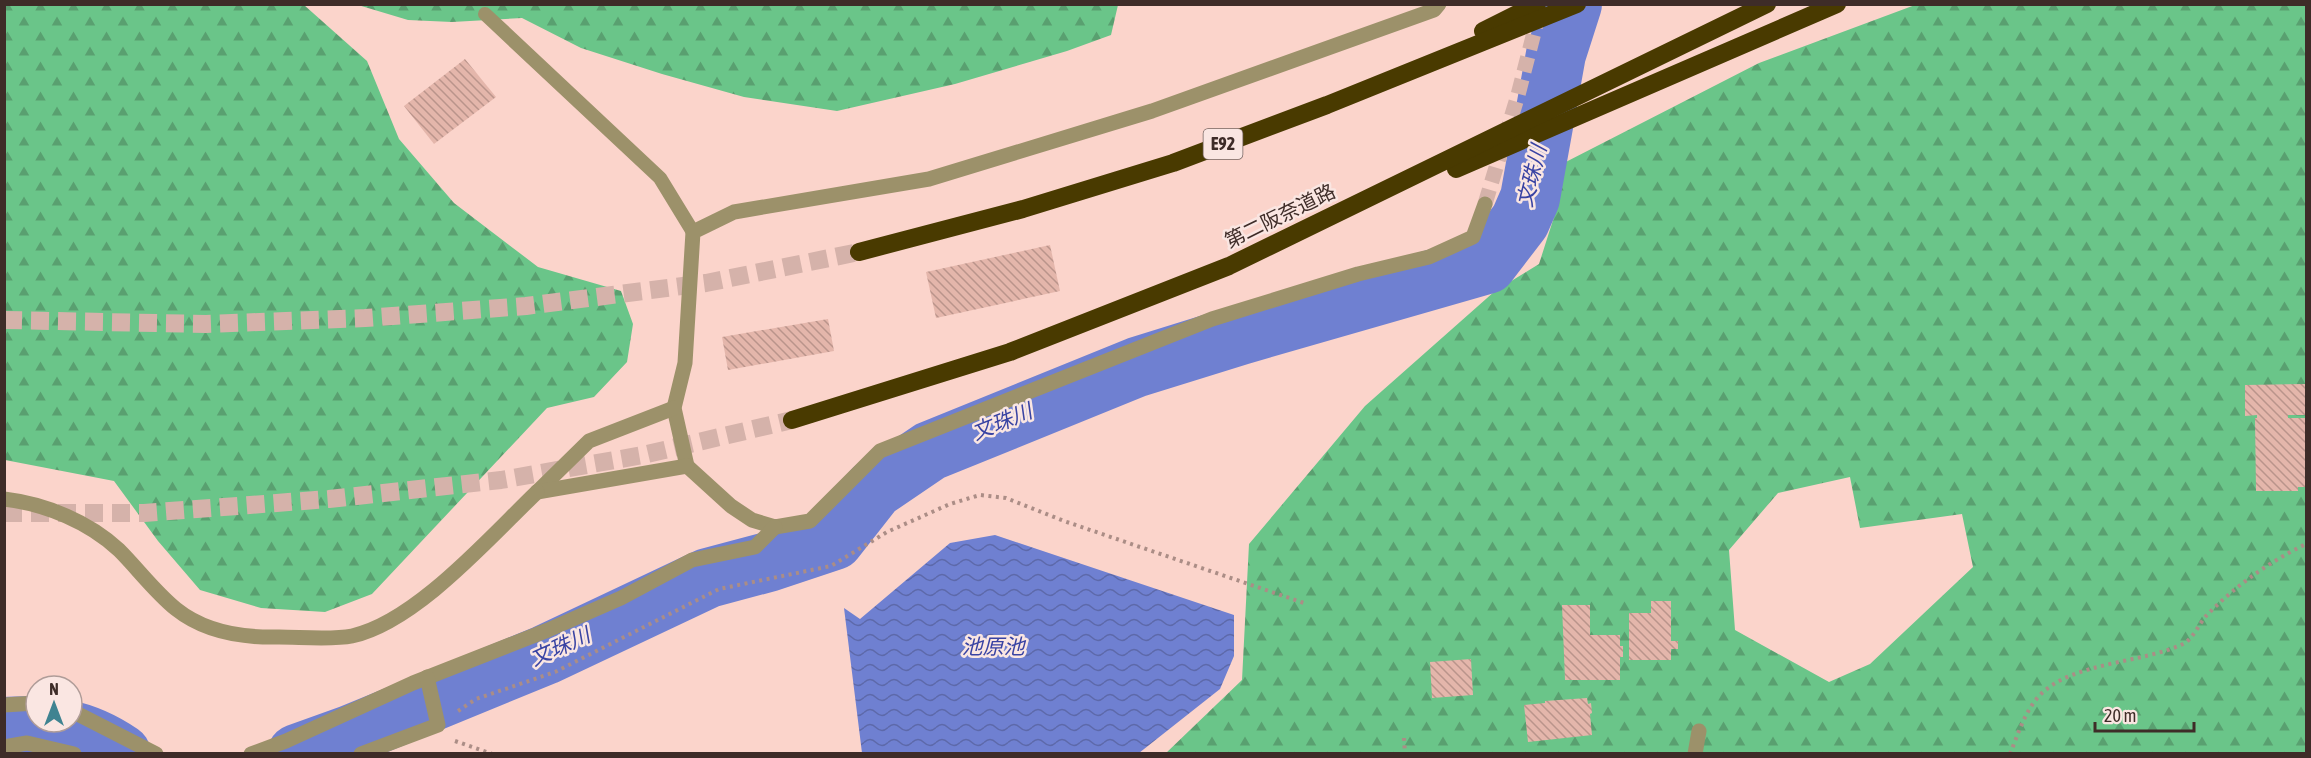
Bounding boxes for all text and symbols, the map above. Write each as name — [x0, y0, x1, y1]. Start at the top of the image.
road number: E92 — [1204, 129, 1242, 159]
water label: 文珠川 — [1512, 140, 1551, 209]
street label: 第二阪奈道路 — [1221, 179, 1339, 252]
water label: 文珠川 — [968, 397, 1037, 444]
water label: 文珠川 — [526, 621, 595, 670]
water label: 池原池 — [962, 634, 1026, 658]
north arrow — [24, 674, 84, 734]
text: N — [49, 680, 59, 698]
scale bar — [2095, 695, 2194, 733]
text: 20 m — [2104, 705, 2136, 726]

